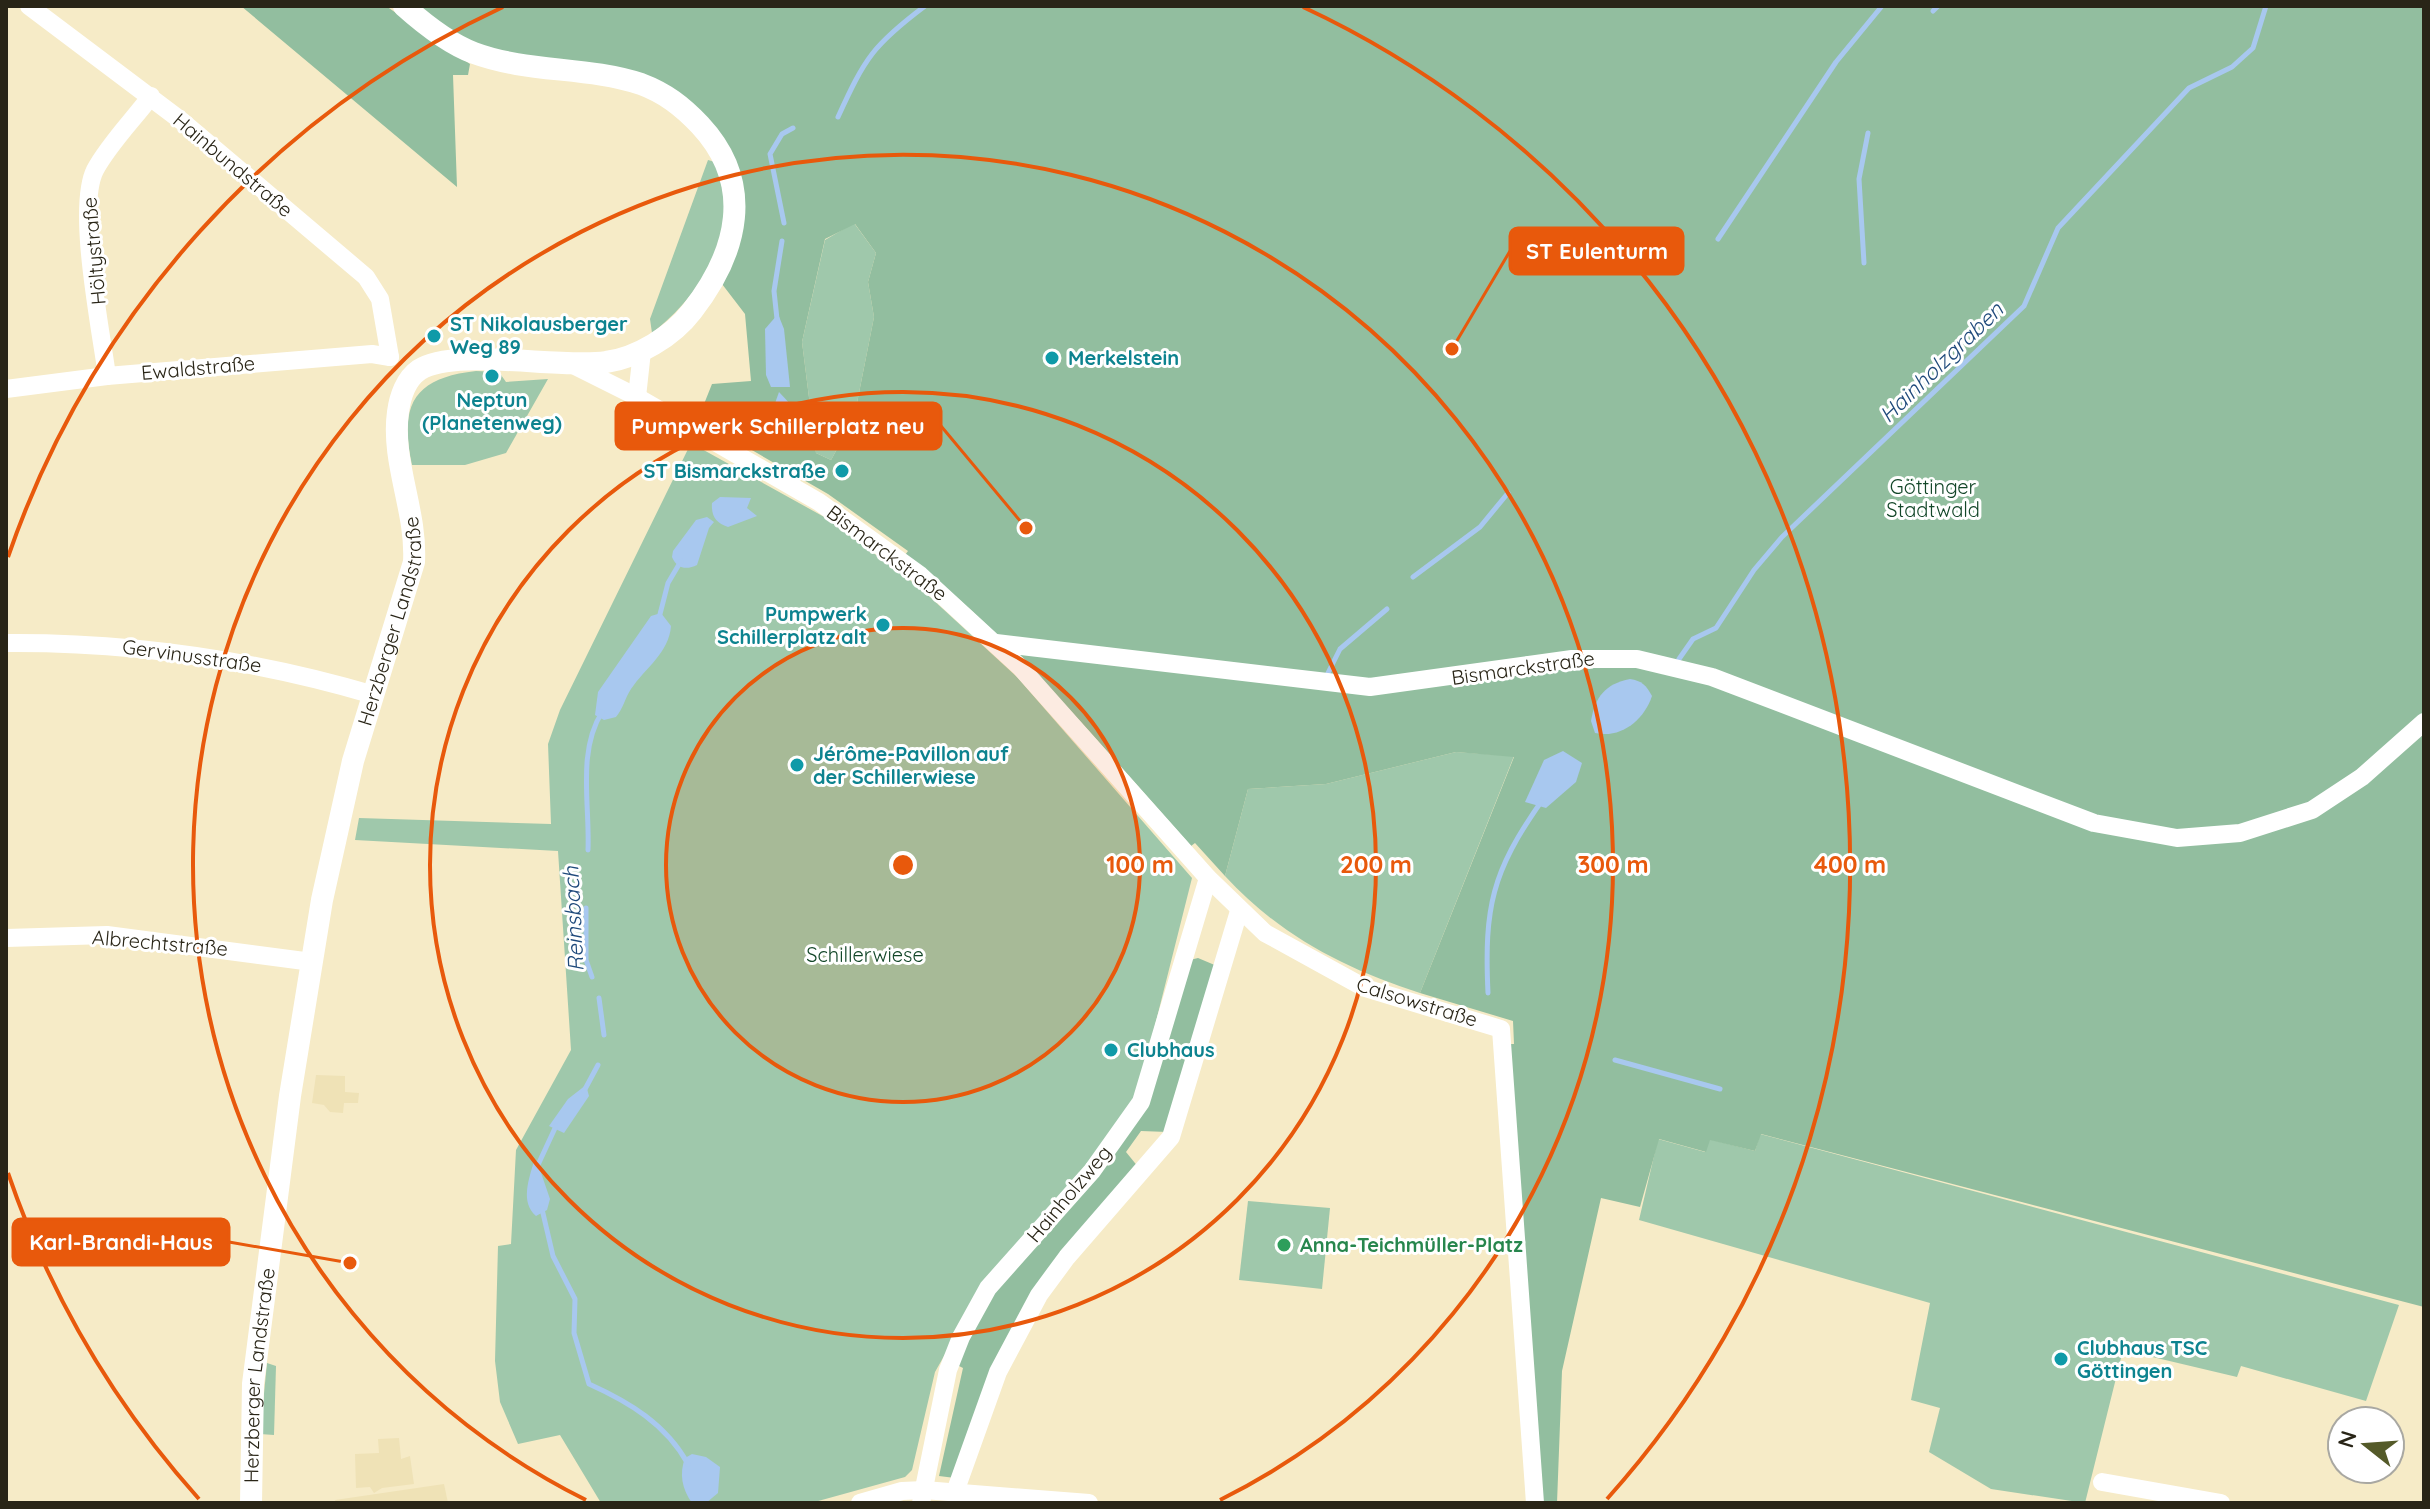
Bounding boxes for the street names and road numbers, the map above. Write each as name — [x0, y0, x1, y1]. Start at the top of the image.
street label: Hainbundstraße — [168, 107, 298, 222]
street label: Höltystraße — [76, 196, 111, 306]
street label: Ewaldstraße — [140, 350, 256, 385]
street label: Bismarckstraße — [822, 499, 952, 606]
street label: Herzberger Landstraße — [352, 515, 426, 729]
street label: Gervinusstraße — [121, 633, 263, 678]
street label: Bismarckstraße — [1450, 645, 1596, 690]
street label: Albrechtstraße — [91, 924, 229, 961]
street label: Calsowstraße — [1354, 971, 1481, 1032]
street label: Hainholzweg — [1021, 1140, 1116, 1247]
street label: Herzberger Landstraße — [238, 1266, 280, 1483]

